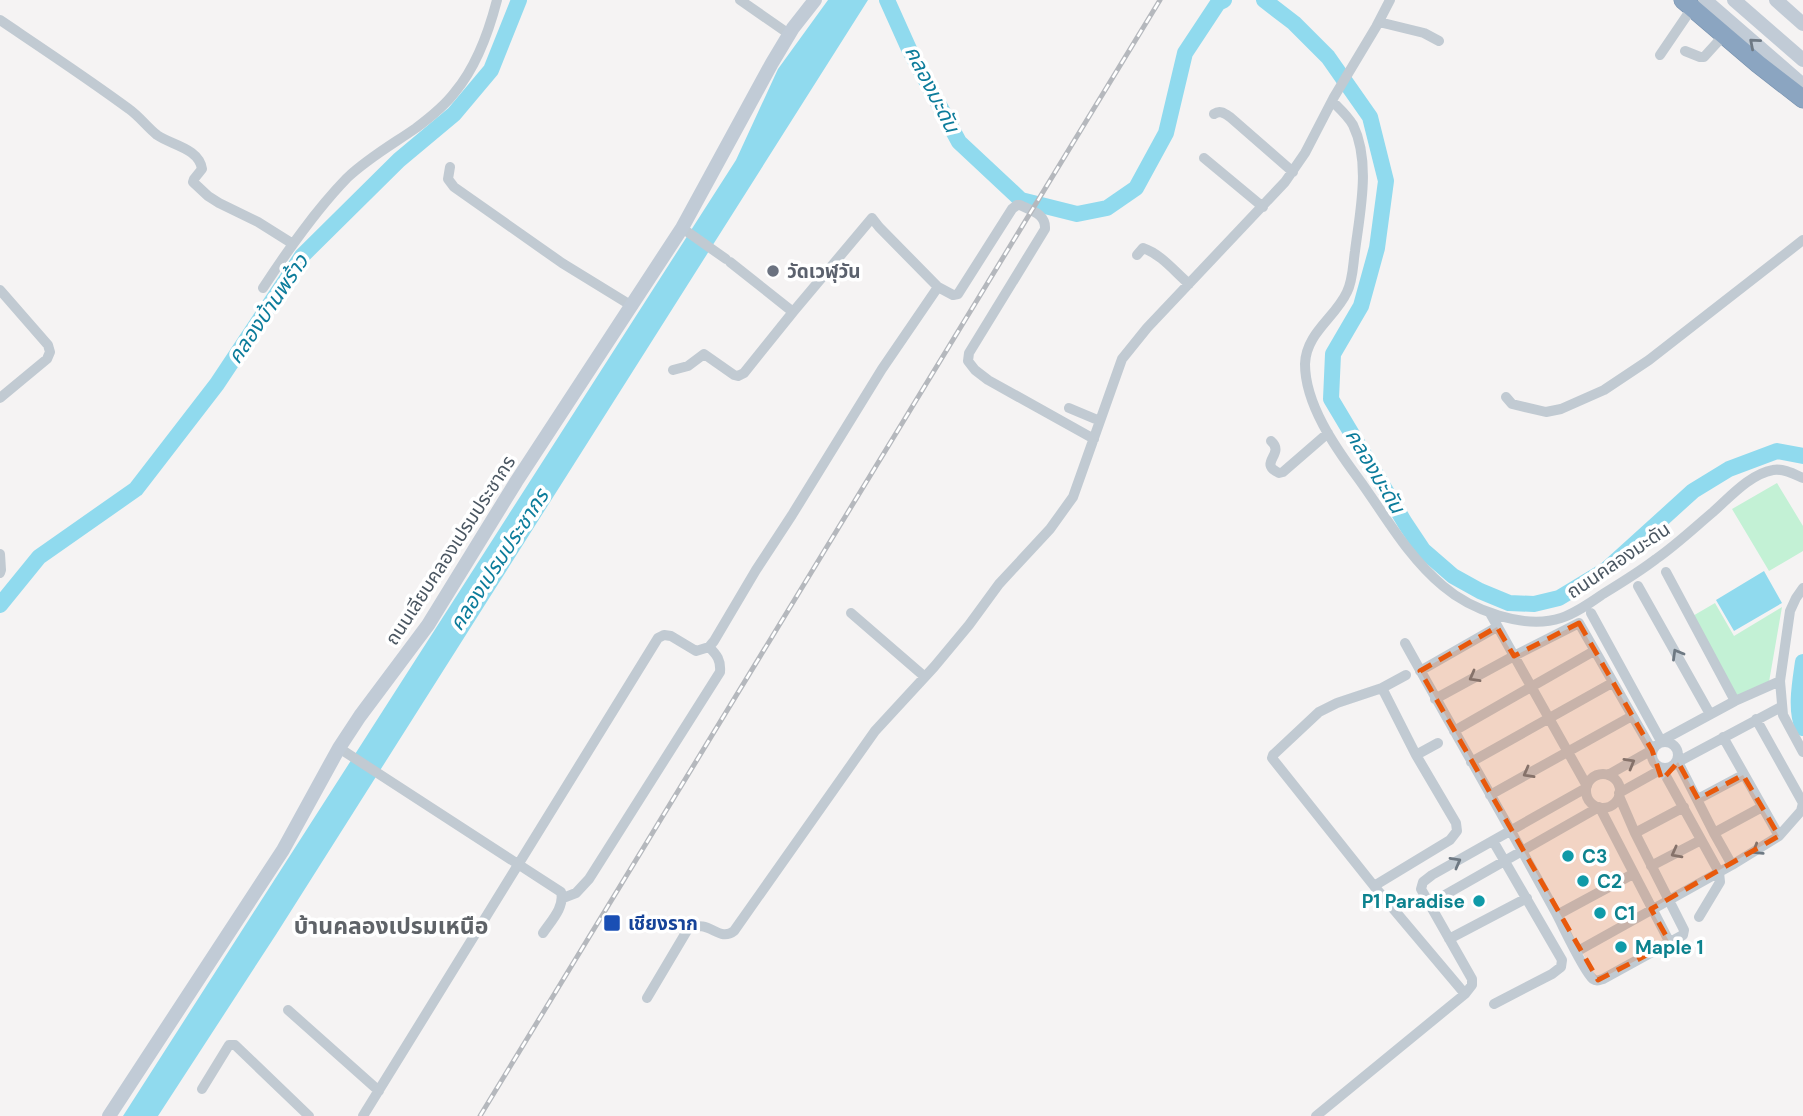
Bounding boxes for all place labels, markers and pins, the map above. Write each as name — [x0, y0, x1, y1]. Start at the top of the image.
place label: วัดเวฬุวัน — [787, 259, 861, 284]
marker: วัดเวฬุวัน — [765, 263, 781, 279]
place label: C3 — [1582, 844, 1607, 869]
marker: C3 — [1560, 848, 1576, 864]
place label: C2 — [1597, 869, 1622, 894]
marker: C2 — [1575, 873, 1591, 889]
place label: P1 Paradise — [1362, 889, 1465, 914]
marker: P1 Paradise — [1471, 893, 1487, 909]
place label: C1 — [1614, 901, 1635, 926]
marker: C1 — [1592, 905, 1608, 921]
place label: เชียงราก — [628, 911, 698, 936]
marker: เชียงราก — [602, 913, 622, 933]
place label: Maple 1 — [1635, 935, 1703, 960]
marker: Maple 1 — [1613, 939, 1629, 955]

